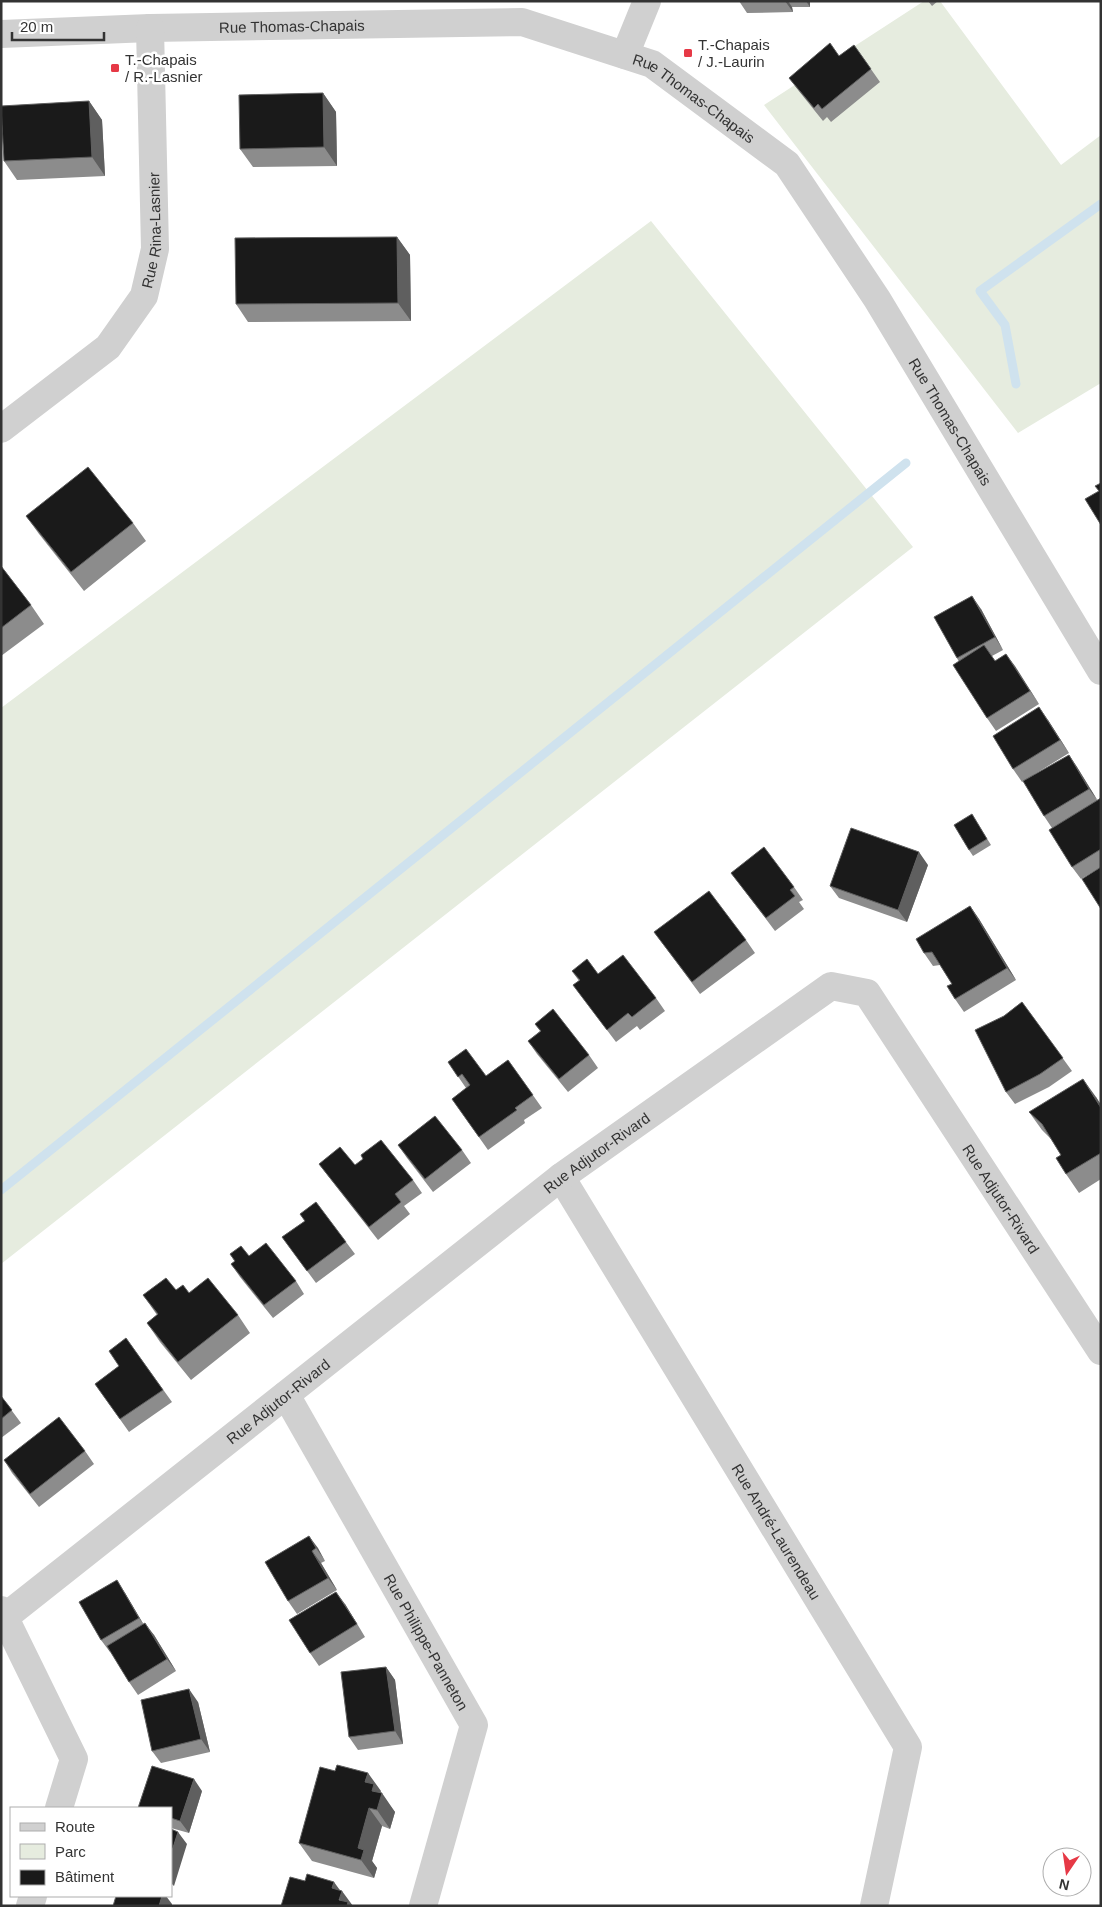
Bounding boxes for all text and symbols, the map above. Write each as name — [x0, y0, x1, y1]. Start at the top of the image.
scale bar — [12, 10, 105, 42]
street label: Rue Thomas-Chapais — [219, 16, 365, 35]
text: 20 m — [20, 18, 53, 35]
place label: T.-Chapais / J.-Laurin — [698, 36, 770, 70]
marker: T.-Chapais / J.-Laurin — [682, 47, 694, 59]
street label: Rue Thomas-Chapais — [631, 50, 758, 146]
place label: T.-Chapais / R.-Lasnier — [125, 51, 203, 85]
marker: T.-Chapais / R.-Lasnier — [109, 62, 121, 74]
street label: Rue Rina-Lasnier — [138, 172, 164, 290]
street label: Rue Thomas-Chapais — [906, 355, 996, 488]
street label: Rue Adjutor-Rivard — [540, 1109, 653, 1196]
street label: Rue Adjutor-Rivard — [960, 1141, 1043, 1256]
street label: Rue Adjutor-Rivard — [223, 1355, 333, 1447]
street label: Rue André-Laurendeau — [729, 1460, 825, 1603]
street label: Rue Philippe-Panneton — [381, 1570, 472, 1713]
legend — [10, 1807, 172, 1897]
text: Route — [55, 1818, 95, 1835]
text: Parc — [55, 1843, 86, 1860]
north arrow — [1042, 1847, 1092, 1897]
text: Bâtiment — [55, 1868, 115, 1885]
text: N — [1057, 1876, 1071, 1894]

